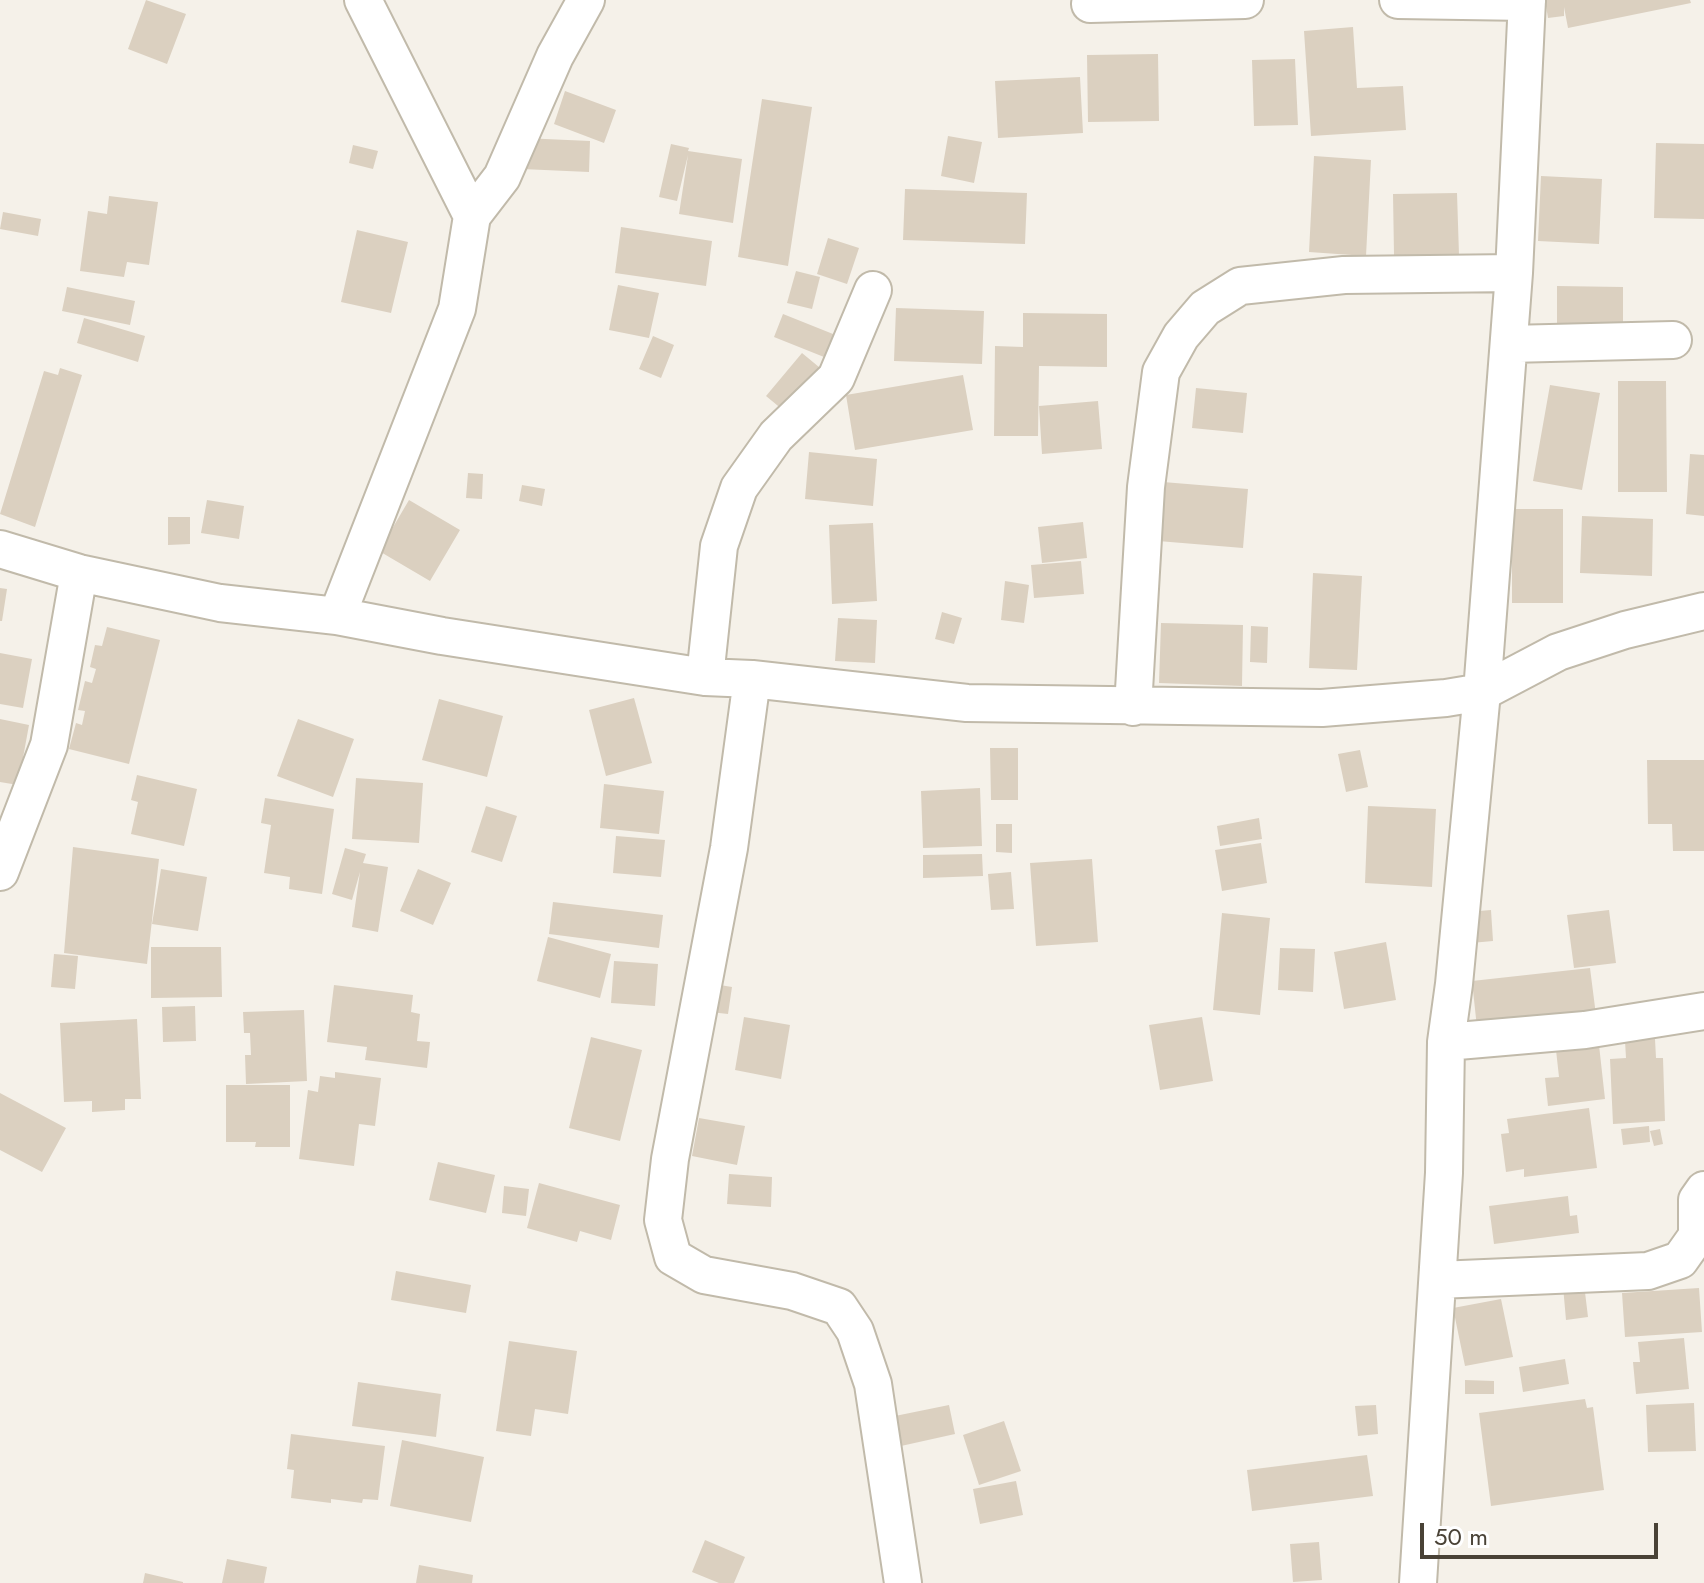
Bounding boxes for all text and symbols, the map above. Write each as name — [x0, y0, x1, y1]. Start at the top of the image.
scale bar — [1424, 1507, 1662, 1557]
text: 50 m — [1434, 1519, 1488, 1554]

